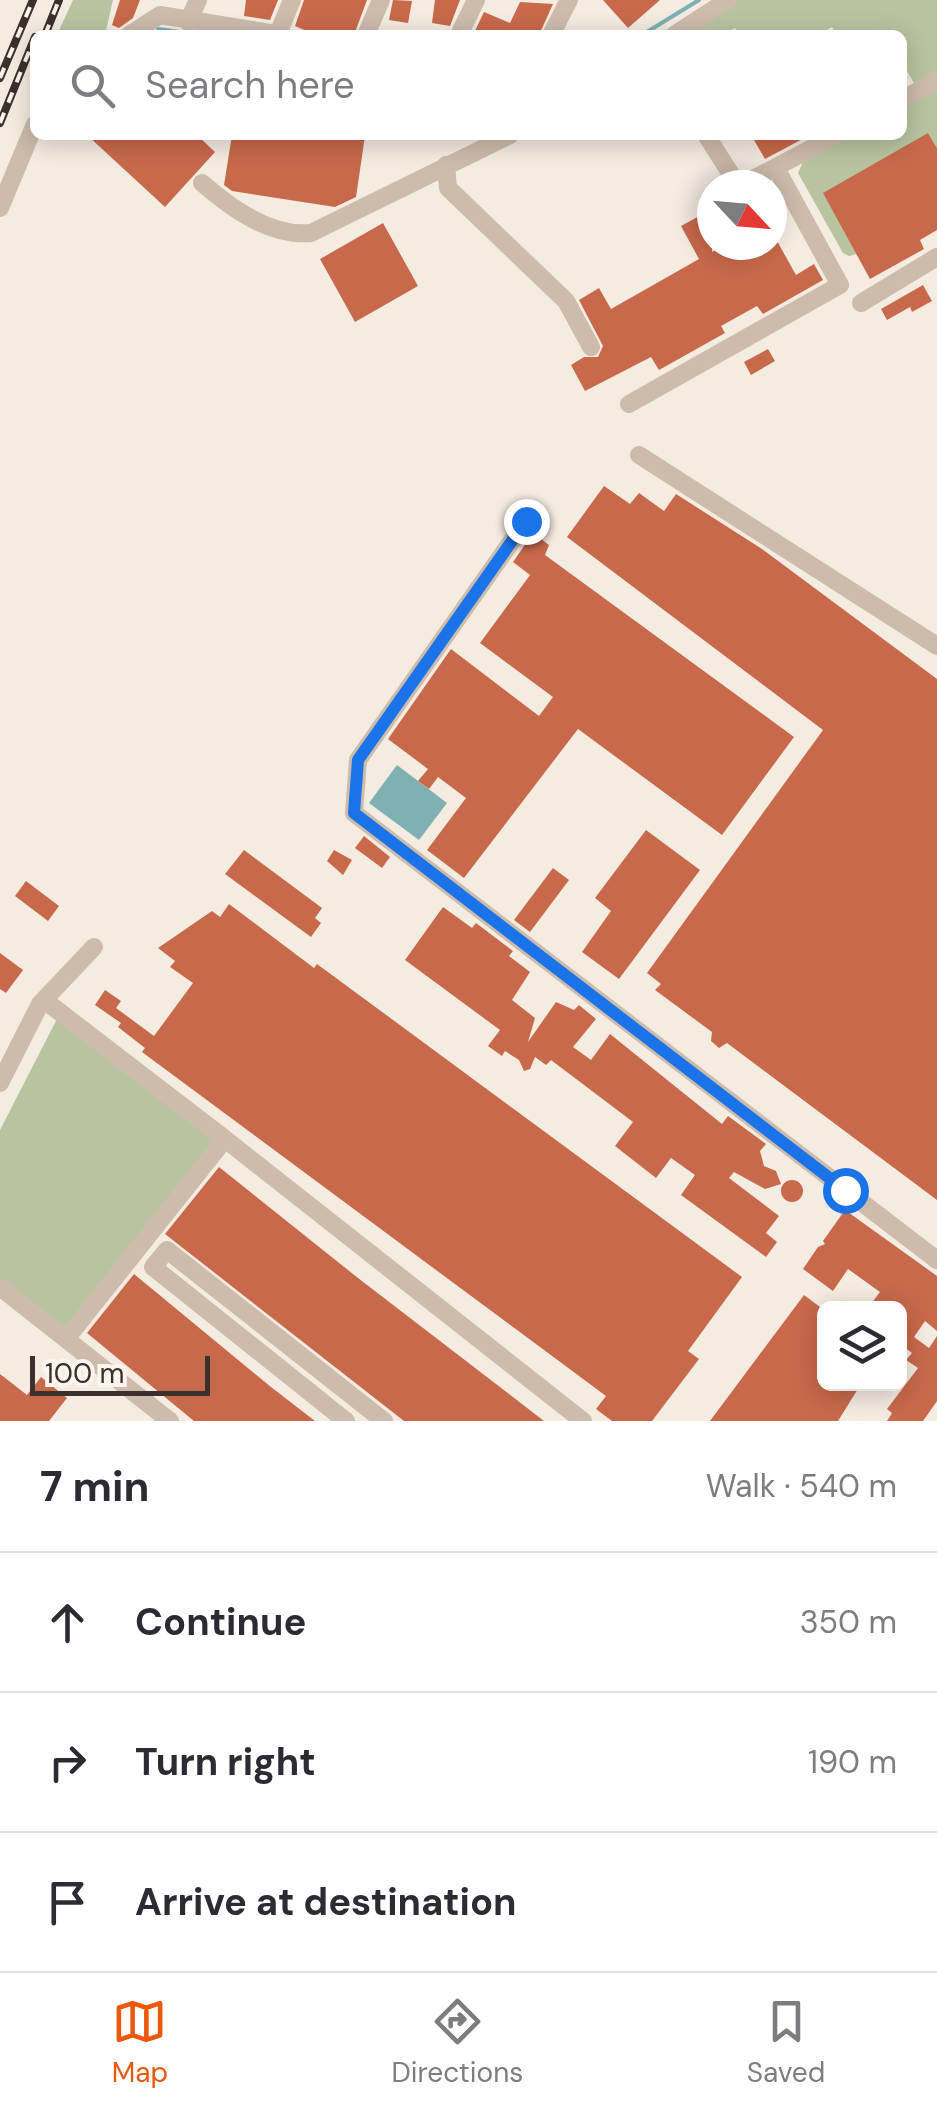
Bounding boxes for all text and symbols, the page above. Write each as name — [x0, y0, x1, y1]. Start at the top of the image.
search box — [30, 30, 907, 140]
icon: search — [65, 58, 120, 113]
text: Search here — [145, 60, 355, 110]
north arrow — [697, 170, 787, 260]
route end — [504, 499, 550, 545]
route start — [823, 1168, 869, 1214]
map controls — [817, 1301, 907, 1391]
button: layers — [817, 1301, 907, 1391]
scale bar — [30, 1351, 210, 1396]
text: 100 m — [45, 1355, 124, 1392]
text: 7 min — [40, 1459, 149, 1514]
text: Walk · 540 m — [706, 1465, 897, 1507]
icon: ahead — [40, 1595, 95, 1650]
text: Continue — [135, 1597, 306, 1647]
text: 350 m — [800, 1601, 897, 1643]
icon: right — [40, 1735, 95, 1790]
text: Turn right — [135, 1737, 316, 1787]
text: 190 m — [808, 1741, 897, 1783]
icon: arrive — [40, 1875, 95, 1930]
text: Arrive at destination — [135, 1877, 517, 1927]
tab: Map — [112, 1994, 168, 2091]
tab: Directions — [392, 1994, 523, 2091]
tab: Saved — [747, 1994, 825, 2091]

